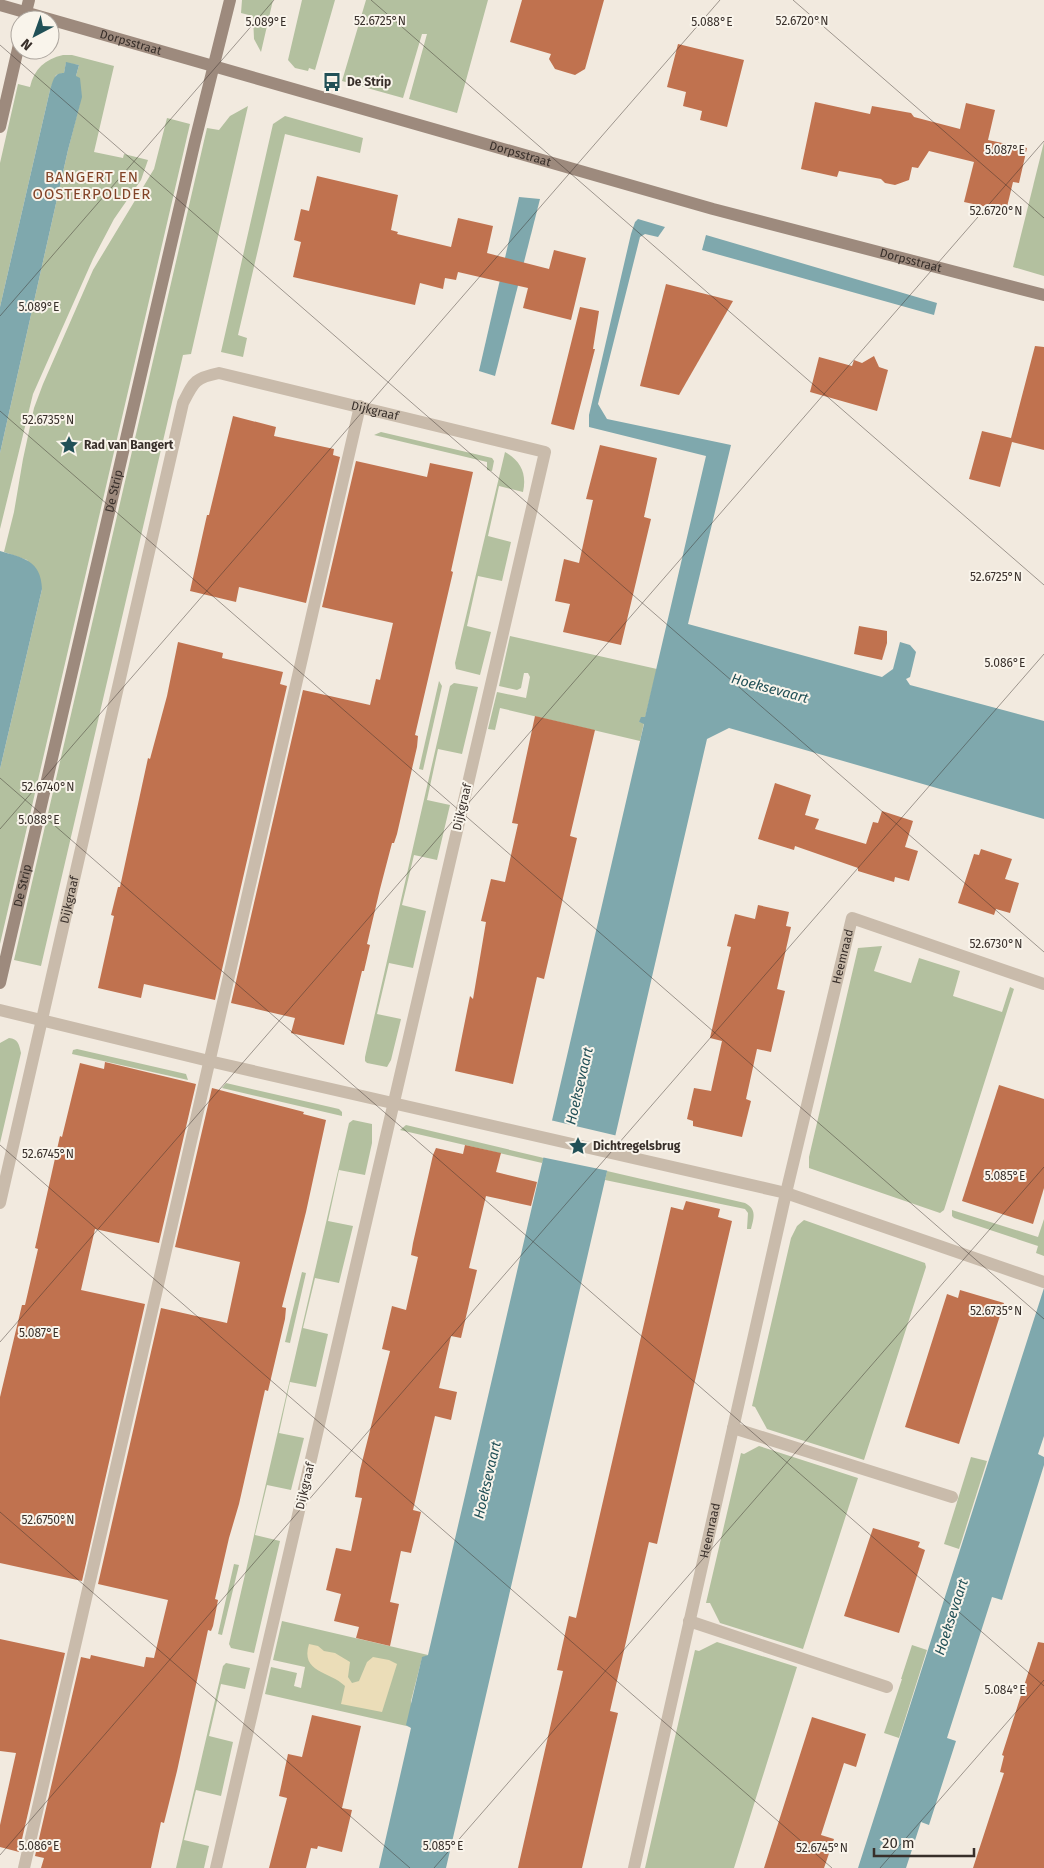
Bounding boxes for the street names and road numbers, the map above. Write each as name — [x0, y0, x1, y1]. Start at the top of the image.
street label: Dorpsstraat — [98, 27, 164, 58]
street label: Dorpsstraat — [488, 138, 553, 169]
street label: Dorpsstraat — [878, 246, 944, 275]
street label: Dijkgraaf — [350, 398, 401, 423]
street label: De Strip — [102, 468, 126, 514]
street label: Dijkgraaf — [450, 781, 474, 832]
street label: De Strip — [11, 863, 34, 908]
street label: Dijkgraaf — [57, 874, 82, 925]
street label: Heemraad — [829, 928, 856, 985]
street label: Dijkgraaf — [293, 1460, 317, 1511]
street label: Heemraad — [697, 1502, 723, 1559]

